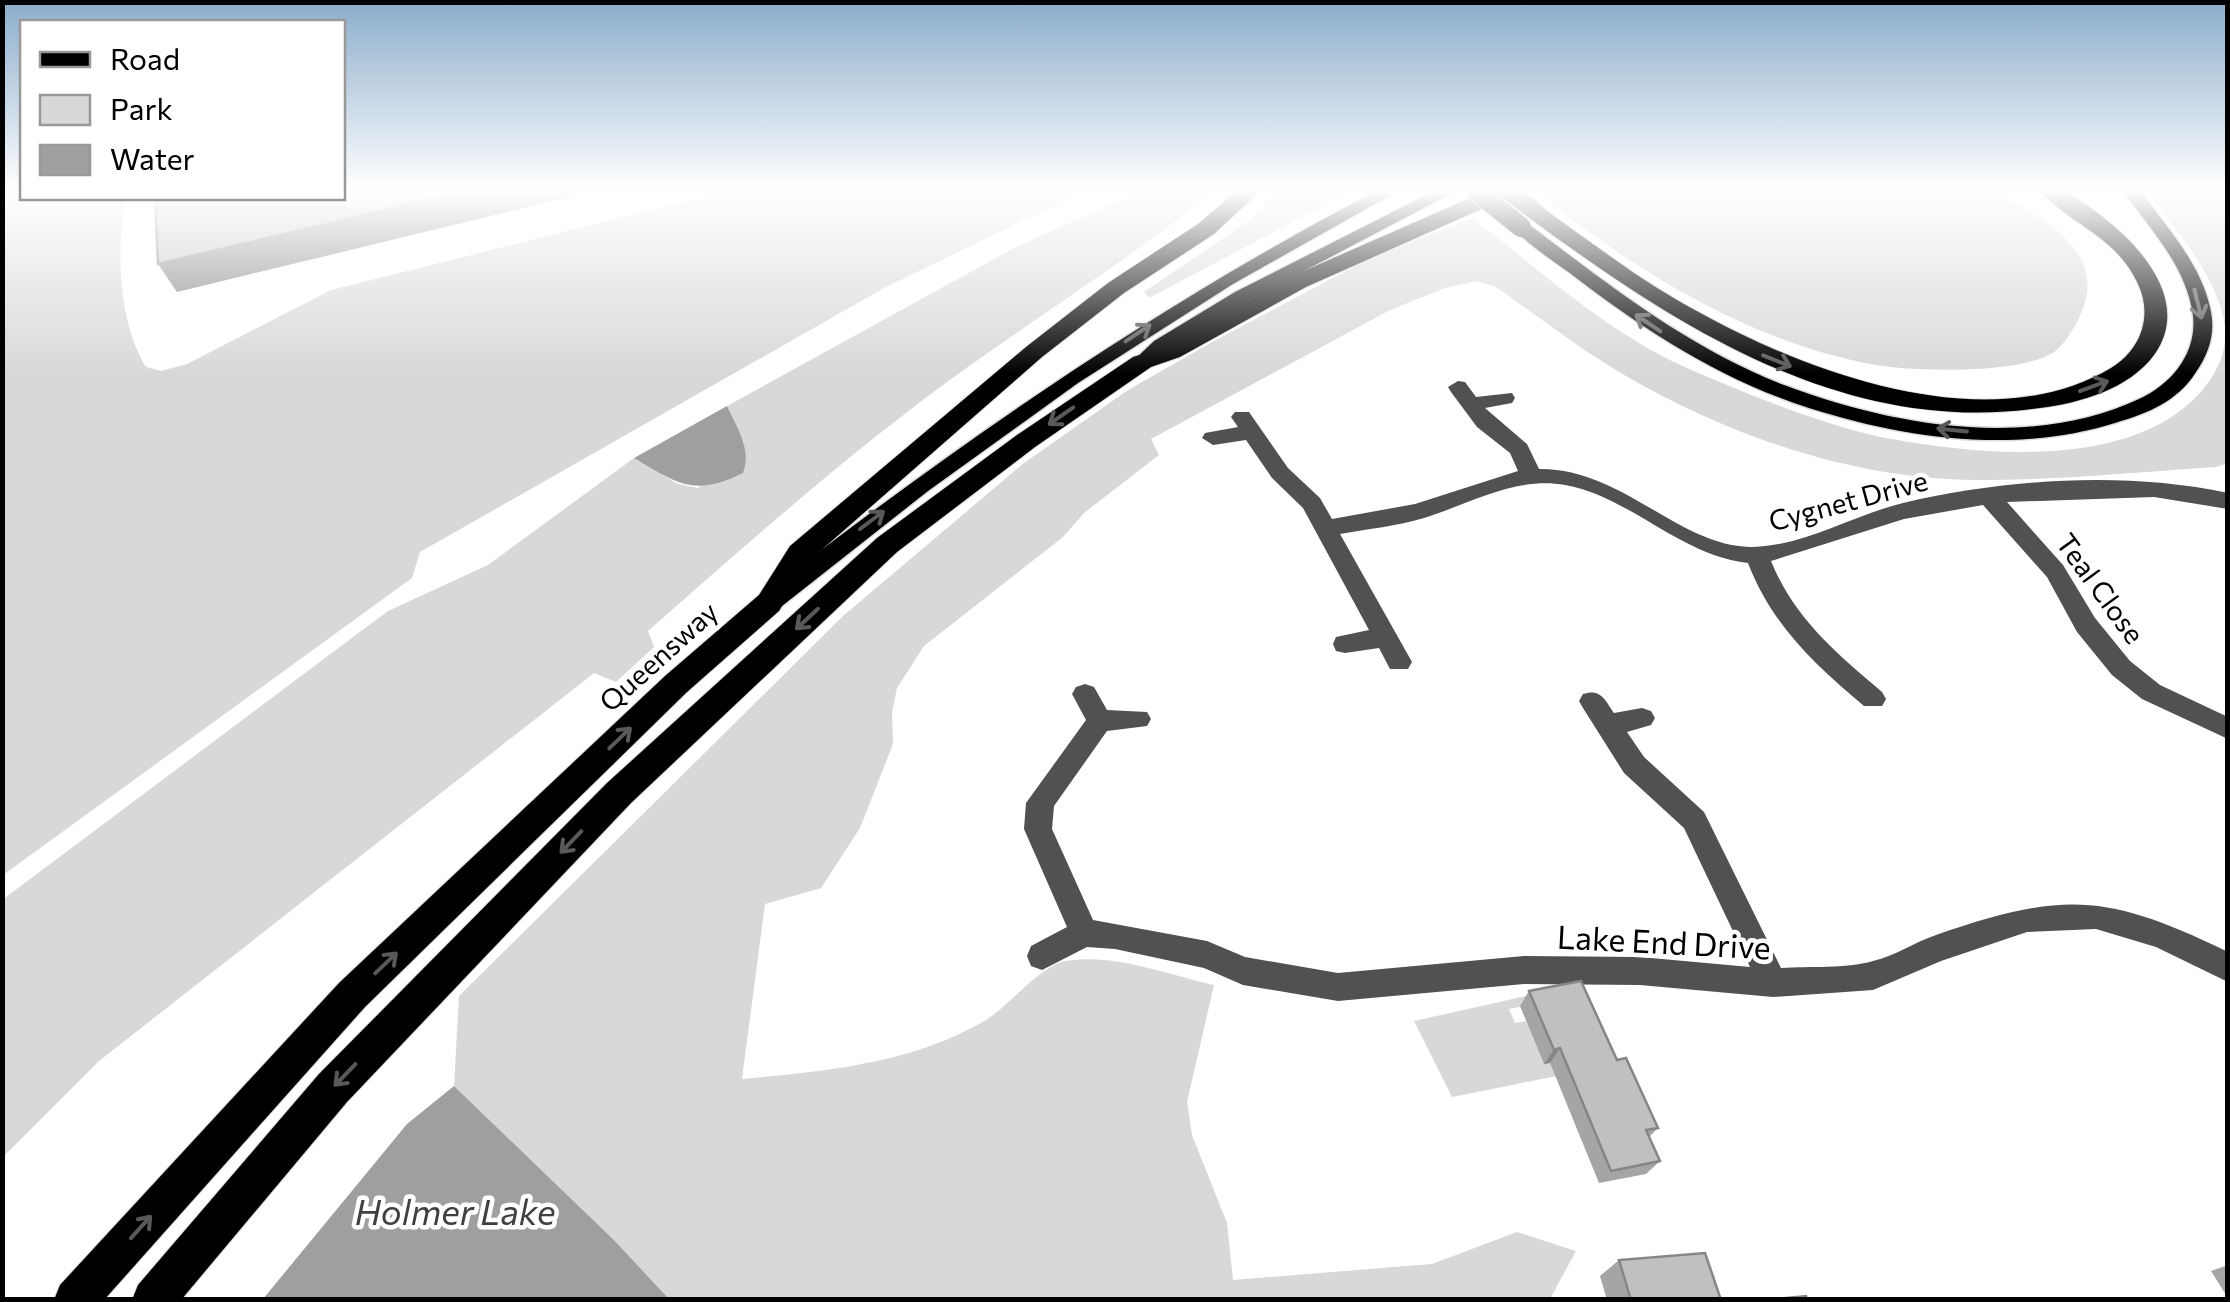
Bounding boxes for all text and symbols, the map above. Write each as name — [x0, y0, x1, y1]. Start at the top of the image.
legend — [20, 20, 345, 200]
text: Road — [110, 39, 180, 76]
text: Park — [110, 89, 173, 126]
text: Water — [110, 139, 195, 176]
one-way arrow — [2190, 287, 2208, 319]
one-way arrow — [1635, 312, 1663, 333]
one-way arrow — [1123, 322, 1151, 343]
one-way arrow — [1762, 354, 1792, 372]
one-way arrow — [2078, 375, 2109, 393]
one-way arrow — [1048, 405, 1075, 426]
one-way arrow — [1936, 420, 1968, 439]
street label: Cygnet Drive — [1765, 462, 1931, 538]
one-way arrow — [858, 510, 885, 531]
street label: Teal Close — [2050, 526, 2152, 650]
street label: Queensway — [592, 594, 724, 718]
one-way arrow — [795, 607, 820, 630]
one-way arrow — [607, 727, 632, 750]
one-way arrow — [559, 829, 583, 853]
street label: Lake End Drive — [1556, 915, 1772, 967]
one-way arrow — [373, 951, 397, 975]
one-way arrow — [333, 1063, 357, 1087]
water label: Holmer Lake — [355, 1189, 555, 1232]
one-way arrow — [129, 1215, 152, 1240]

